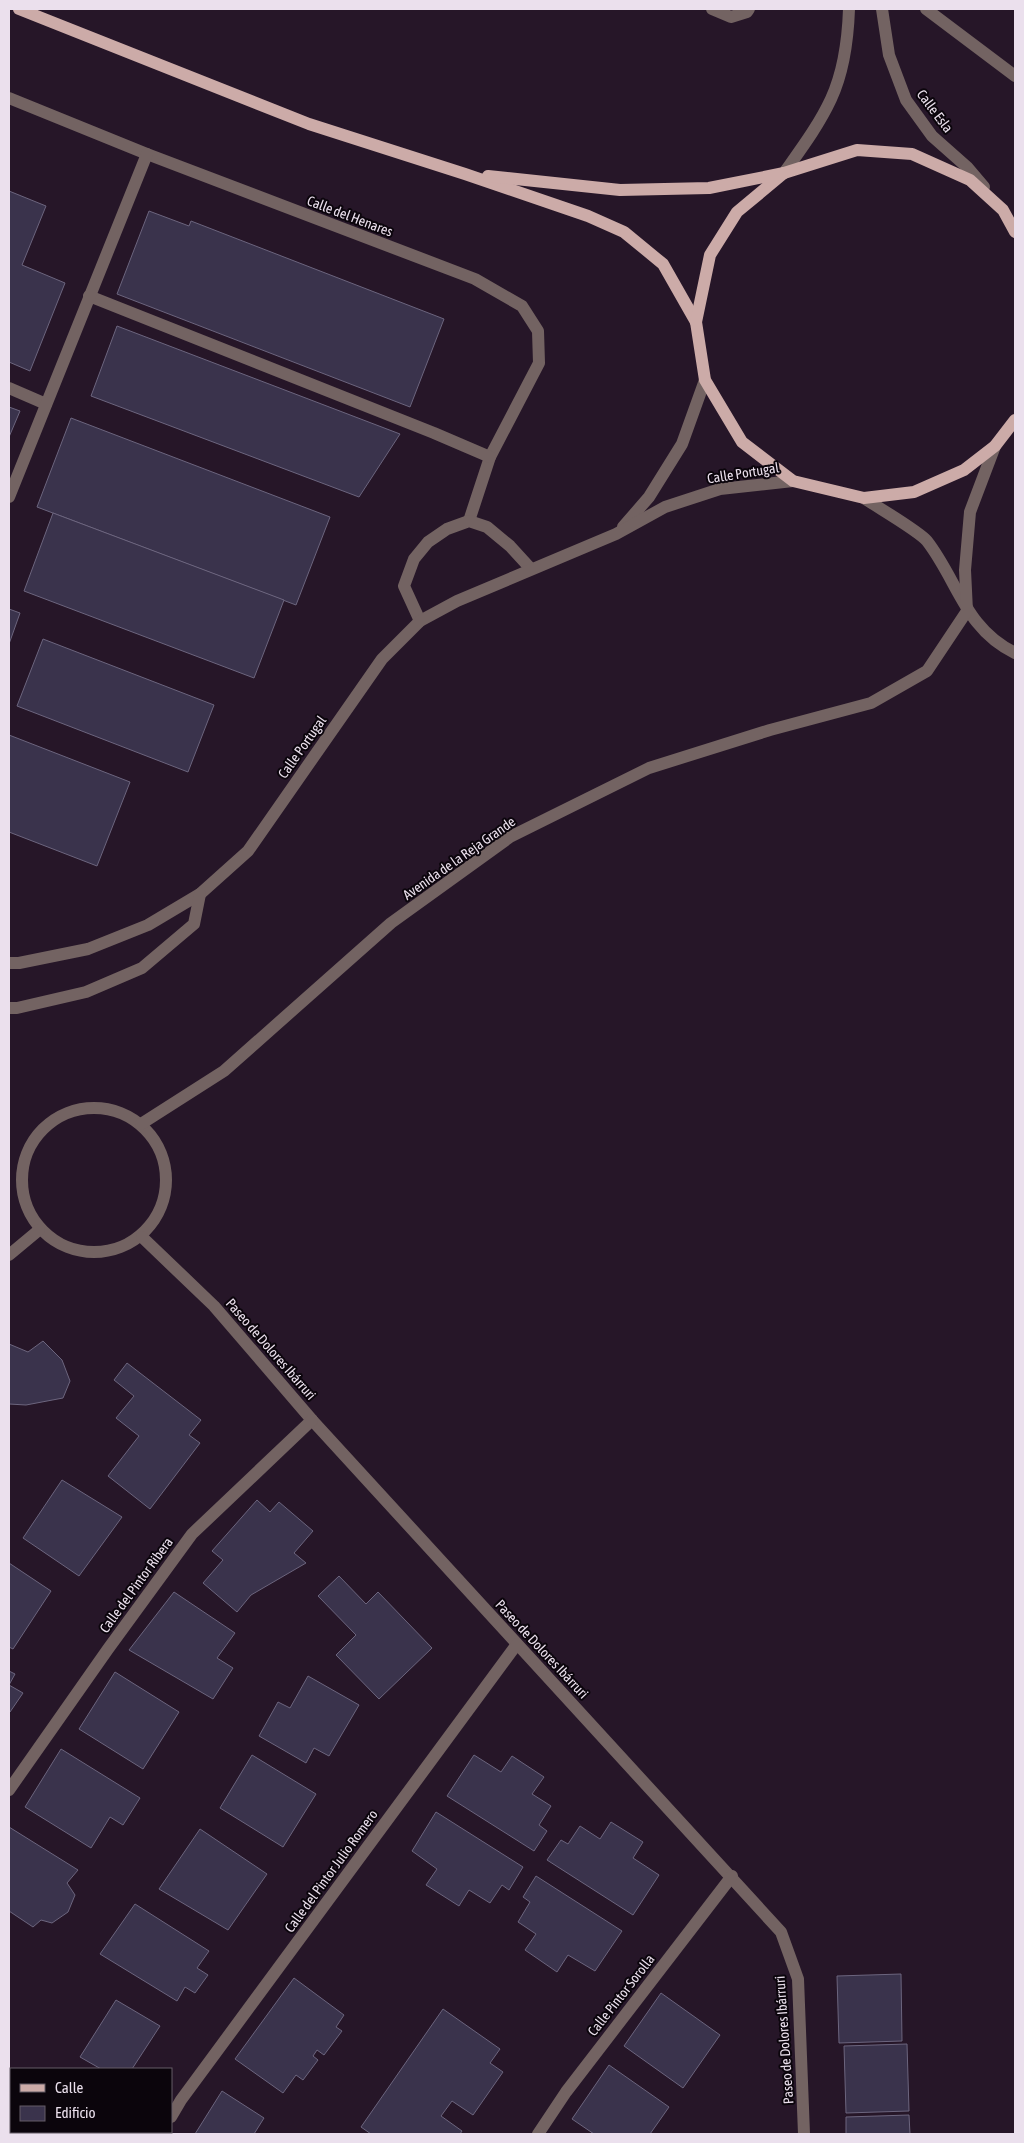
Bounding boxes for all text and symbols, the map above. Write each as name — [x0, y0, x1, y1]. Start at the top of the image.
street label: Calle Esla — [914, 86, 956, 136]
street label: Calle del Henares — [305, 192, 395, 240]
street label: Calle Portugal — [706, 459, 780, 487]
street label: Calle Portugal — [275, 713, 329, 781]
street label: Avenida de la Reja Grande — [400, 813, 518, 903]
street label: Paseo de Dolores Ibárruri — [223, 1295, 319, 1403]
street label: Calle del Pintor Ribera — [96, 1534, 176, 1636]
street label: Paseo de Dolores Ibárruri — [492, 1596, 592, 1702]
street label: Calle del Pintor Julio Romero — [281, 1807, 381, 1935]
street label: Calle Pintor Sorolla — [584, 1951, 658, 2039]
street label: Paseo de Dolores Ibárruri — [772, 1975, 796, 2105]
legend — [10, 2068, 172, 2133]
text: Calle — [55, 2079, 84, 2096]
text: Edificio — [55, 2104, 96, 2121]

